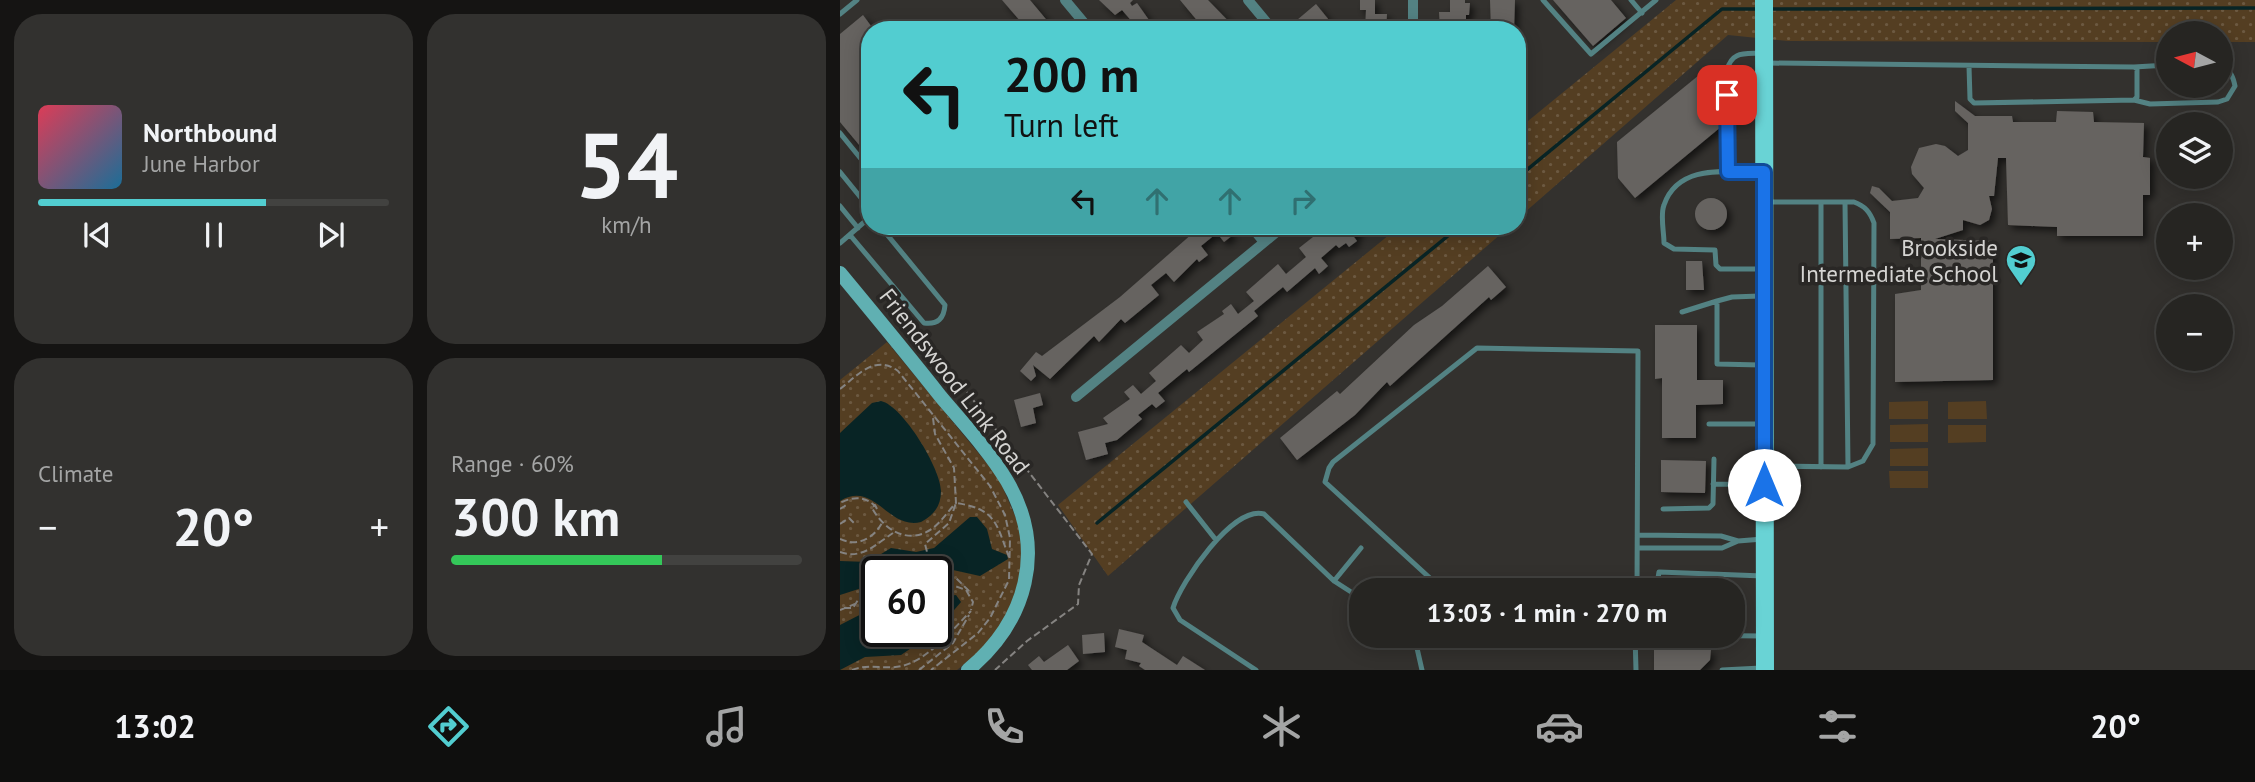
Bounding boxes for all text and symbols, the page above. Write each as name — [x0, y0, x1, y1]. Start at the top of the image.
north arrow — [2156, 21, 2233, 98]
map controls — [2156, 21, 2233, 371]
text: 200 m — [1004, 42, 1139, 106]
icon: left — [889, 49, 980, 140]
pin — [1697, 65, 1757, 125]
icon: arrive — [1708, 76, 1746, 114]
text: Turn left — [1004, 104, 1119, 146]
text: 54 — [575, 105, 678, 223]
button: layers — [2156, 112, 2233, 189]
text: Northbound — [143, 116, 277, 149]
text: June Harbor — [143, 149, 260, 178]
icon: left — [1065, 182, 1103, 220]
icon: ahead — [1138, 182, 1176, 220]
icon: ahead — [1211, 182, 1249, 220]
icon: right — [1284, 182, 1322, 220]
button: + — [2156, 203, 2233, 280]
text: km/h — [601, 210, 652, 239]
icon: previous — [78, 216, 116, 254]
icon: pause — [195, 216, 233, 254]
icon: next — [312, 216, 350, 254]
place label: Brookside Intermediate School — [1799, 233, 1998, 288]
school or university icon: Brookside Intermediate School — [2004, 243, 2038, 287]
street label: Friendswood Link Road — [873, 282, 1037, 480]
button: − — [2156, 294, 2233, 371]
position arrow — [1727, 448, 1801, 522]
text: Range · 60% — [451, 449, 574, 478]
text: Climate — [38, 459, 113, 488]
text: 300 km — [451, 483, 620, 550]
text: 20° — [173, 493, 254, 560]
text: − — [38, 502, 57, 551]
text: + — [370, 502, 389, 551]
speed limit sign: 60 — [861, 556, 952, 647]
text: 13:03 · 1 min · 270 m — [1427, 596, 1667, 629]
icon: directions — [424, 702, 473, 751]
icon: music — [702, 702, 751, 751]
icon: phone — [980, 702, 1029, 751]
icon: climate — [1257, 702, 1306, 751]
icon: car — [1535, 702, 1584, 751]
icon: filters — [1813, 702, 1862, 751]
text: 13:02 — [114, 705, 196, 747]
text: 20° — [2090, 705, 2141, 747]

